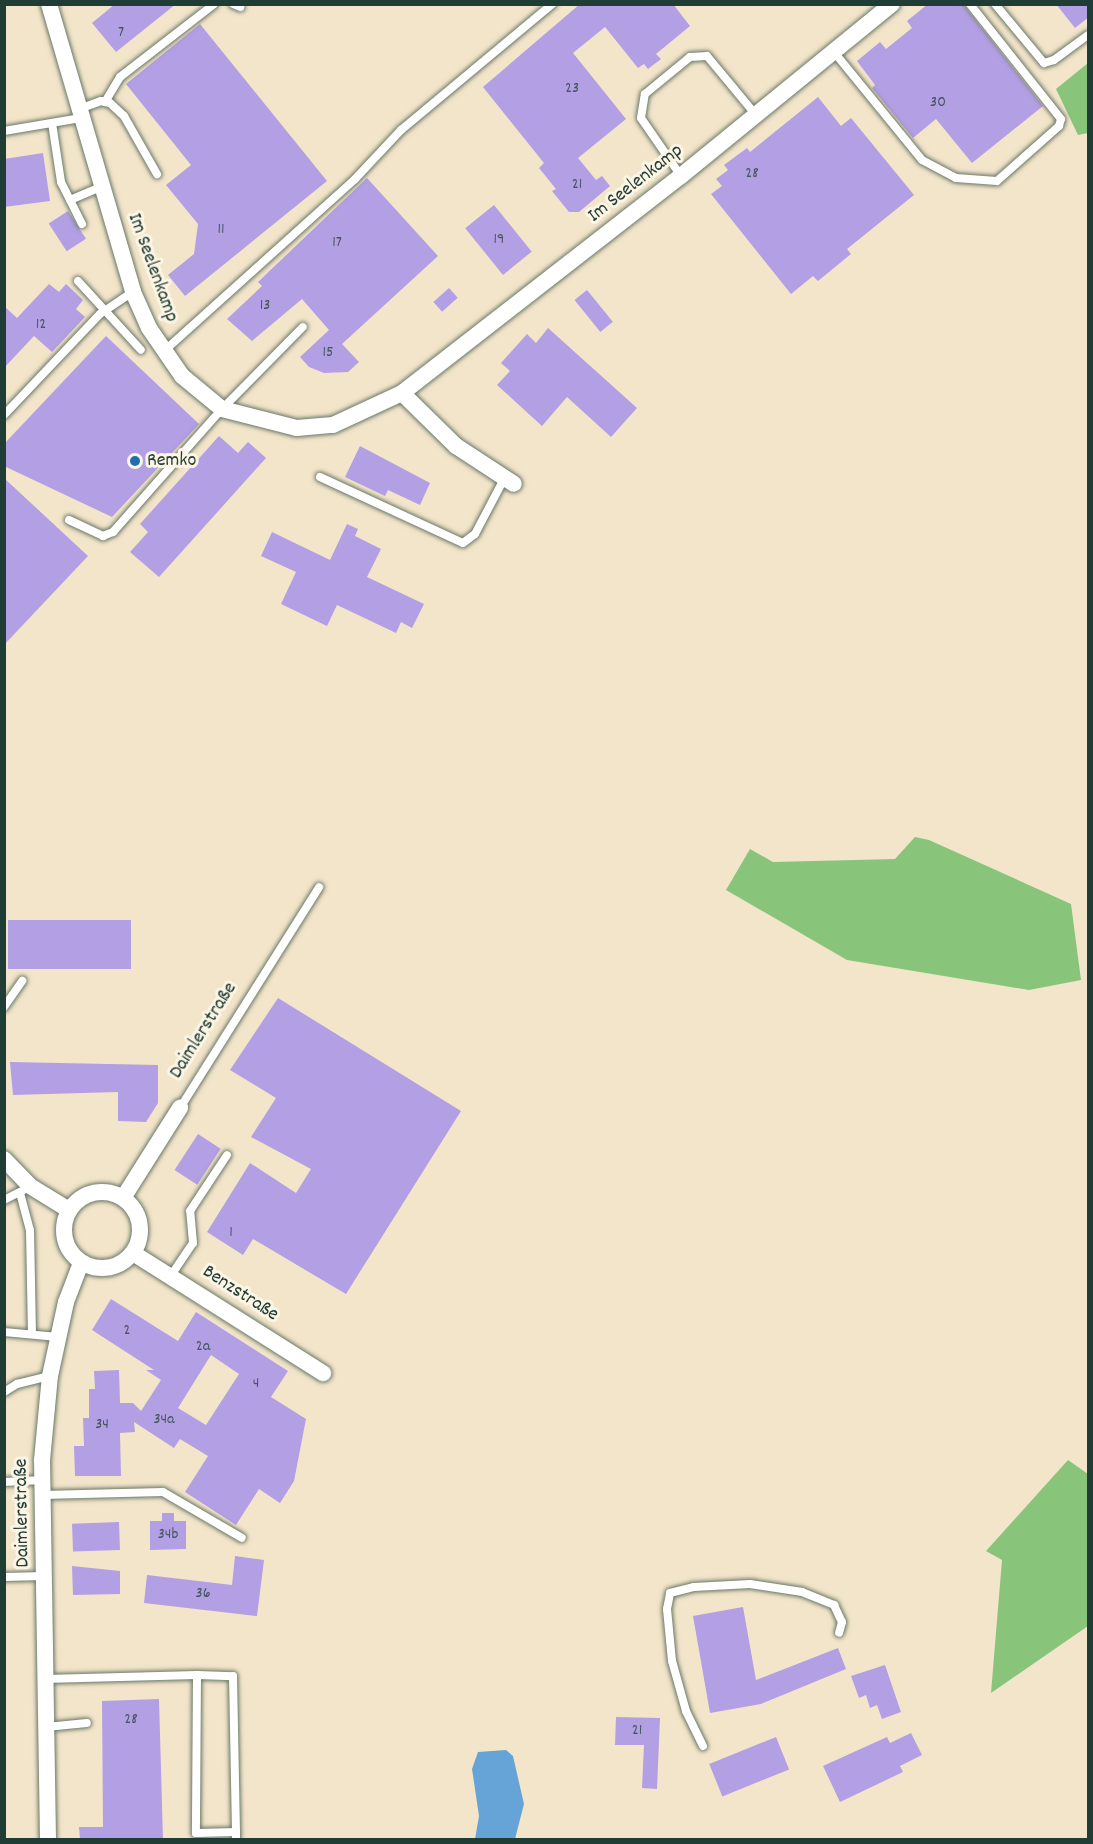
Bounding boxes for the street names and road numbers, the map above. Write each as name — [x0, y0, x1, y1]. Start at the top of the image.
street label: Im Seelenkamp — [584, 139, 688, 229]
street label: Im Seelenkamp — [121, 210, 183, 326]
street label: Daimlerstraße — [165, 978, 243, 1084]
street label: Benzstraße — [197, 1261, 283, 1327]
street label: Daimlerstraße — [10, 1458, 36, 1568]

